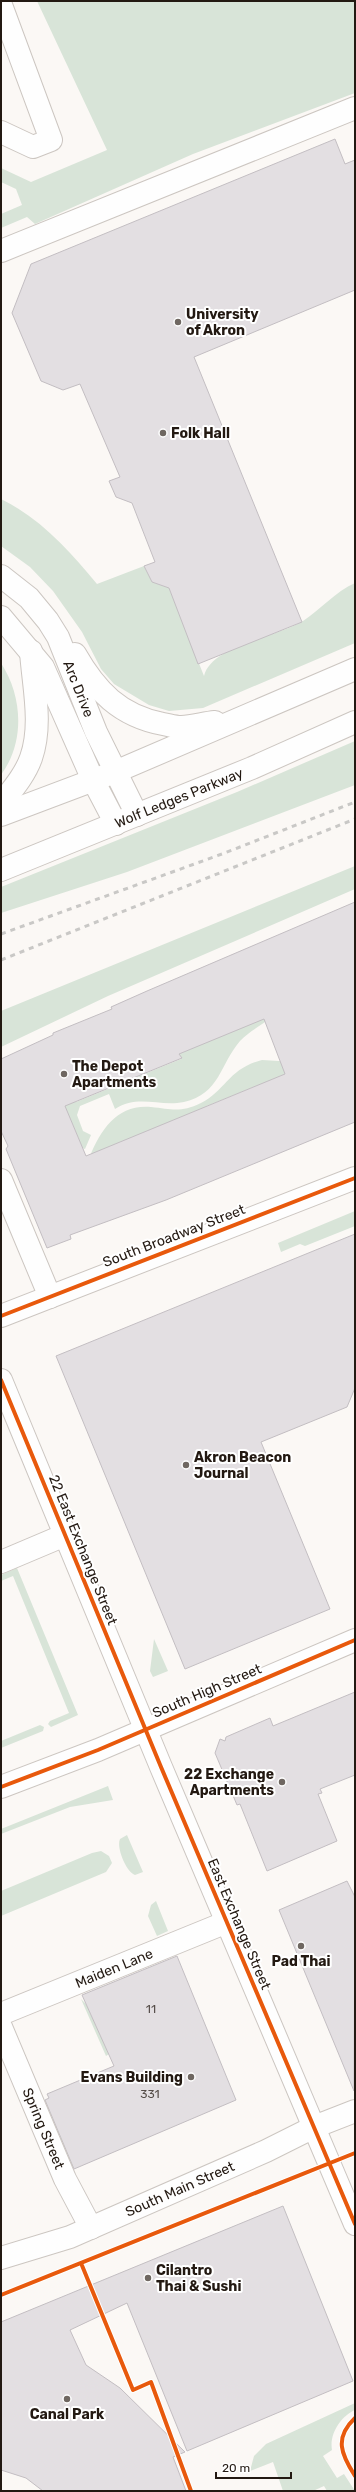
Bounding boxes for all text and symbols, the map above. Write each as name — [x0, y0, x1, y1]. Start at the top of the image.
place label: University of Akron — [186, 306, 259, 339]
marker: University of Akron — [173, 317, 183, 327]
place label: Folk Hall — [171, 425, 230, 442]
marker: Folk Hall — [158, 428, 168, 438]
street label: Arc Drive — [60, 658, 98, 720]
street label: Wolf Ledges Parkway — [112, 764, 246, 831]
place label: The Depot Apartments — [72, 1058, 157, 1091]
marker: The Depot Apartments — [59, 1069, 69, 1079]
street label: South Broadway Street — [100, 1201, 248, 1271]
place label: Akron Beacon Journal — [194, 1449, 291, 1482]
marker: Akron Beacon Journal — [181, 1460, 191, 1470]
street label: 22 East Exchange Street — [45, 1472, 121, 1628]
street label: South High Street — [150, 1660, 265, 1722]
place label: 22 Exchange Apartments — [184, 1766, 274, 1799]
marker: 22 Exchange Apartments — [277, 1777, 287, 1787]
street label: East Exchange Street — [204, 1856, 275, 1993]
marker: Pad Thai — [296, 1941, 306, 1951]
street label: Maiden Lane — [73, 1945, 155, 1991]
place label: Pad Thai — [271, 1953, 331, 1970]
house number: 11 — [146, 2002, 156, 2016]
place label: Evans Building — [81, 2069, 183, 2086]
marker: Evans Building — [186, 2072, 196, 2082]
street label: Spring Street — [19, 2085, 69, 2172]
house number: 331 — [140, 2087, 160, 2101]
street label: South Main Street — [123, 2157, 237, 2220]
place label: Cilantro Thai & Sushi — [156, 2262, 241, 2295]
marker: Cilantro Thai & Sushi — [143, 2273, 153, 2283]
marker: Canal Park — [62, 2394, 72, 2404]
place label: Canal Park — [30, 2406, 105, 2423]
scale bar — [216, 2454, 291, 2480]
text: 20 m — [222, 2461, 250, 2475]

